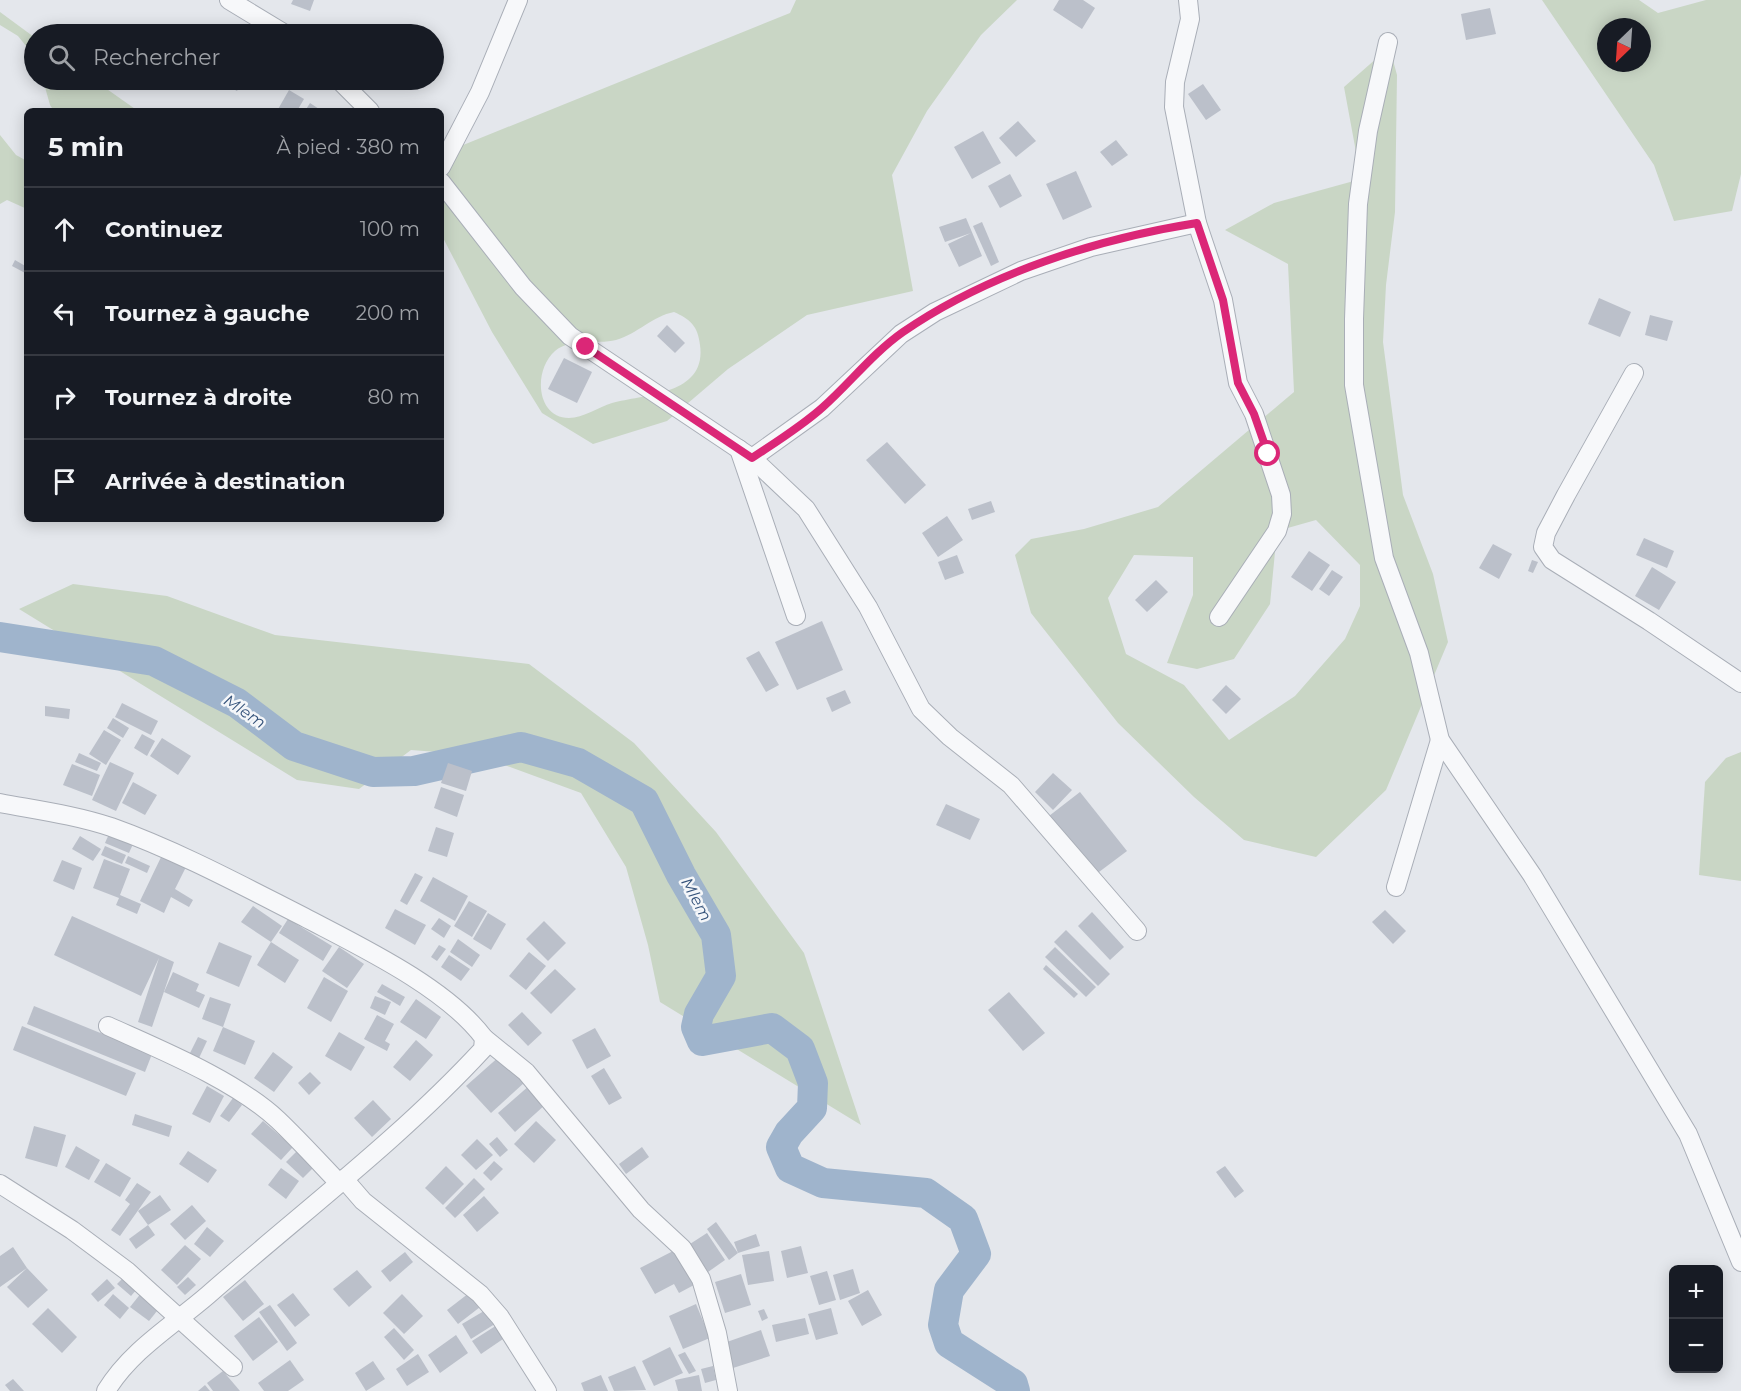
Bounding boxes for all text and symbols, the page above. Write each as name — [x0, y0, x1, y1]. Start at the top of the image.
north arrow — [1597, 18, 1651, 72]
search box — [24, 24, 444, 90]
icon: search — [45, 41, 78, 74]
text: Rechercher — [93, 44, 220, 71]
text: 5 min — [48, 131, 124, 163]
text: À pied · 380 m — [277, 135, 420, 159]
icon: ahead — [48, 213, 81, 246]
text: Continuez — [105, 216, 222, 243]
text: 100 m — [360, 217, 420, 241]
icon: left — [48, 297, 81, 330]
text: Tournez à gauche — [105, 300, 310, 327]
text: 200 m — [356, 301, 420, 325]
route end — [572, 333, 598, 359]
icon: right — [48, 381, 81, 414]
text: Tournez à droite — [105, 384, 292, 411]
text: 80 m — [368, 385, 420, 409]
route start — [1254, 440, 1280, 466]
icon: arrive — [48, 465, 81, 498]
text: Arrivée à destination — [105, 468, 345, 495]
water label: Mlem — [220, 691, 269, 732]
water label: Mlem — [677, 874, 716, 924]
map controls — [1669, 1265, 1723, 1373]
button: + — [1669, 1265, 1723, 1319]
button: − — [1669, 1319, 1723, 1373]

